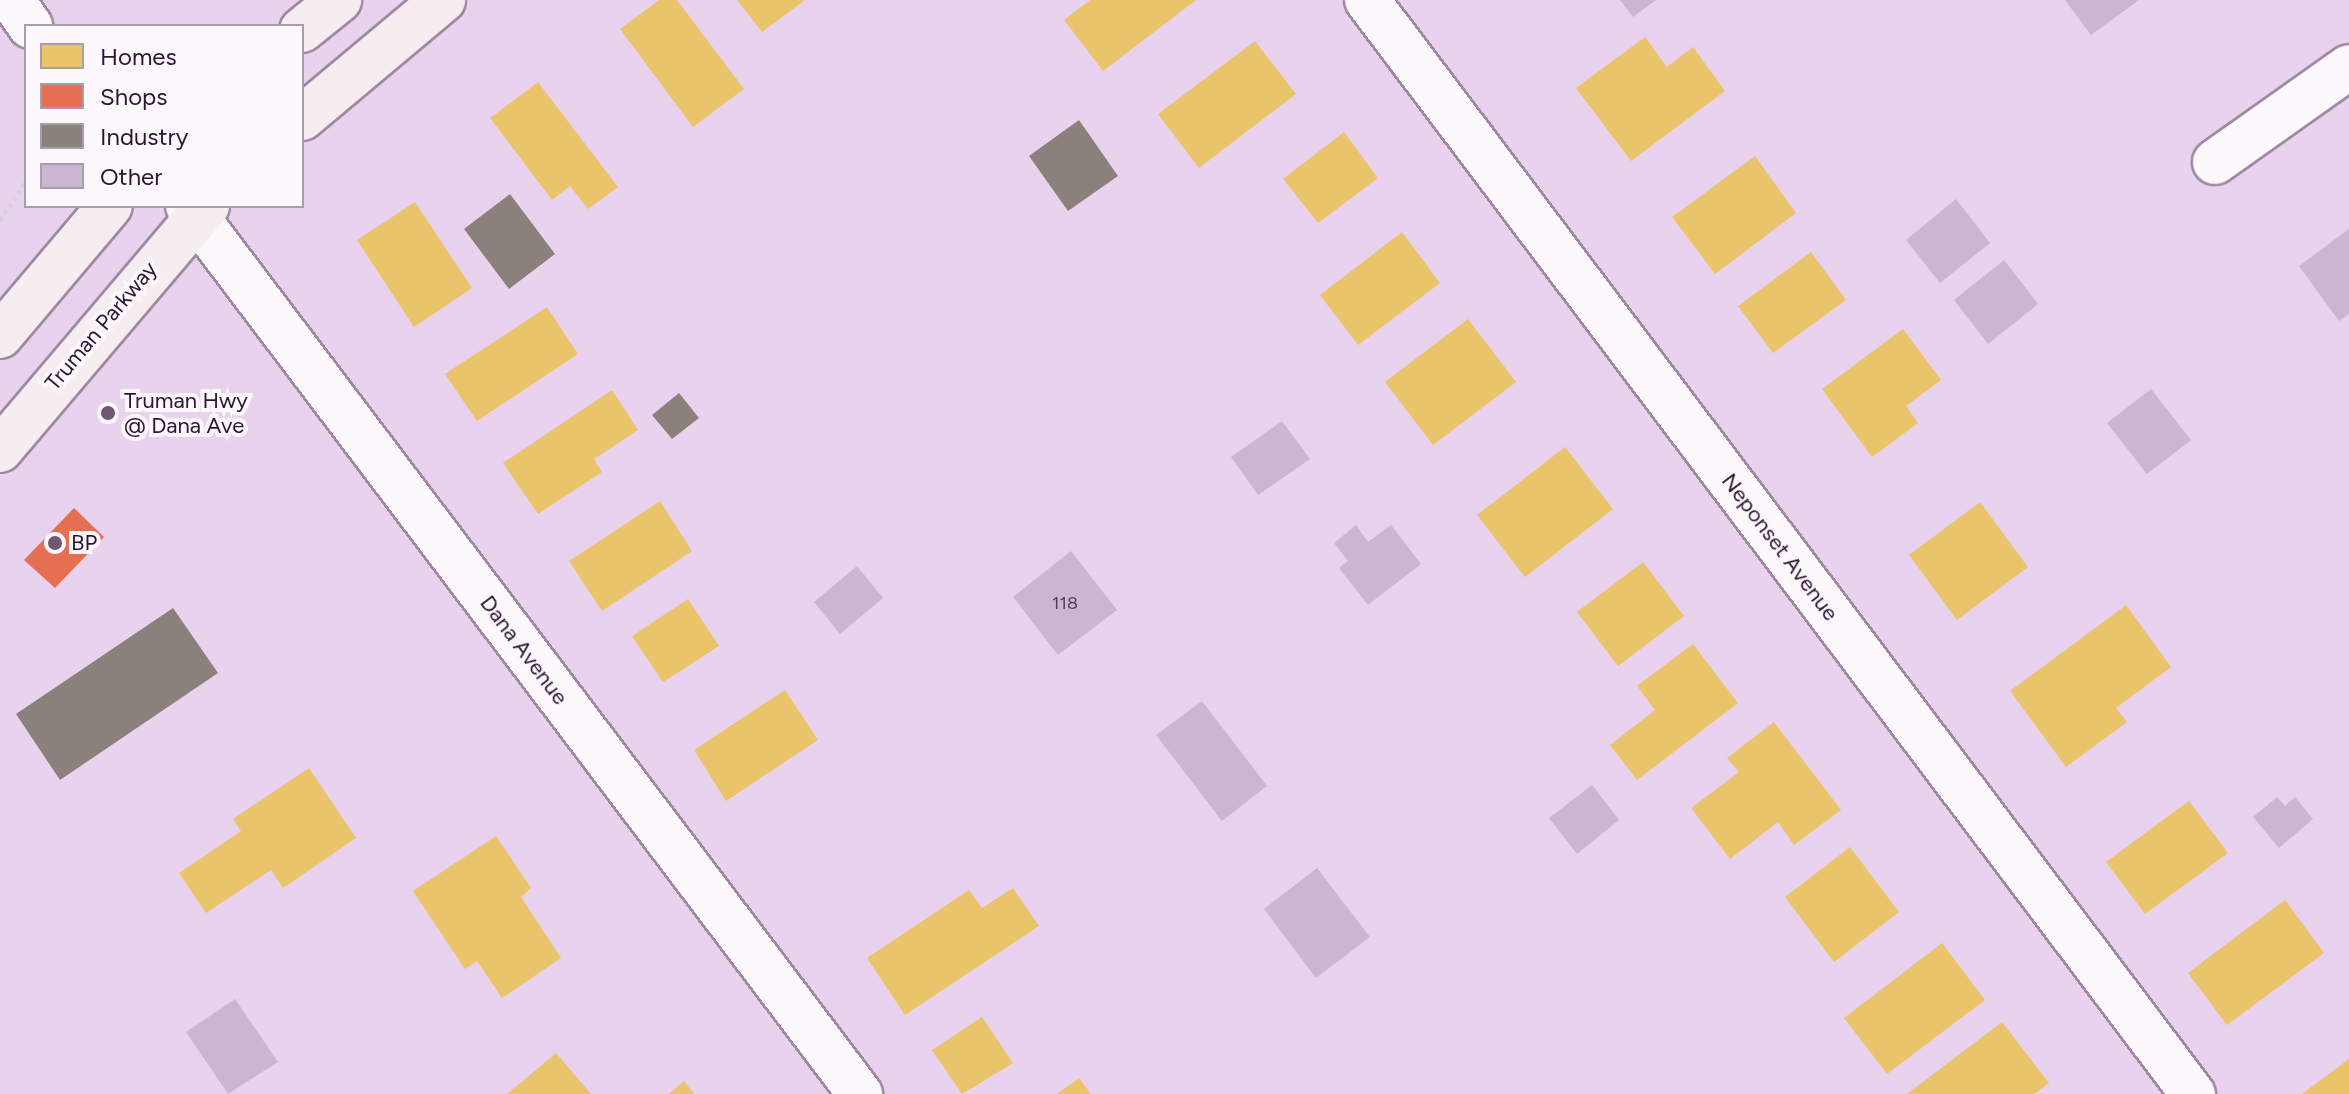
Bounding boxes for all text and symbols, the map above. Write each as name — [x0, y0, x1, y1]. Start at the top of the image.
legend — [24, 24, 304, 208]
text: Homes — [100, 42, 177, 71]
text: Shops — [100, 82, 167, 111]
text: Industry — [100, 122, 188, 151]
text: Other — [100, 162, 162, 191]
street label: Truman Parkway — [39, 256, 163, 396]
place label: Truman Hwy @ Dana Ave — [124, 387, 248, 438]
marker: Truman Hwy @ Dana Ave — [99, 404, 117, 422]
street label: Neponset Avenue — [1716, 468, 1844, 626]
place label: BP — [71, 530, 97, 556]
marker: BP — [46, 534, 64, 552]
street label: Dana Avenue — [474, 590, 574, 710]
house number: 118 — [1052, 592, 1078, 614]

